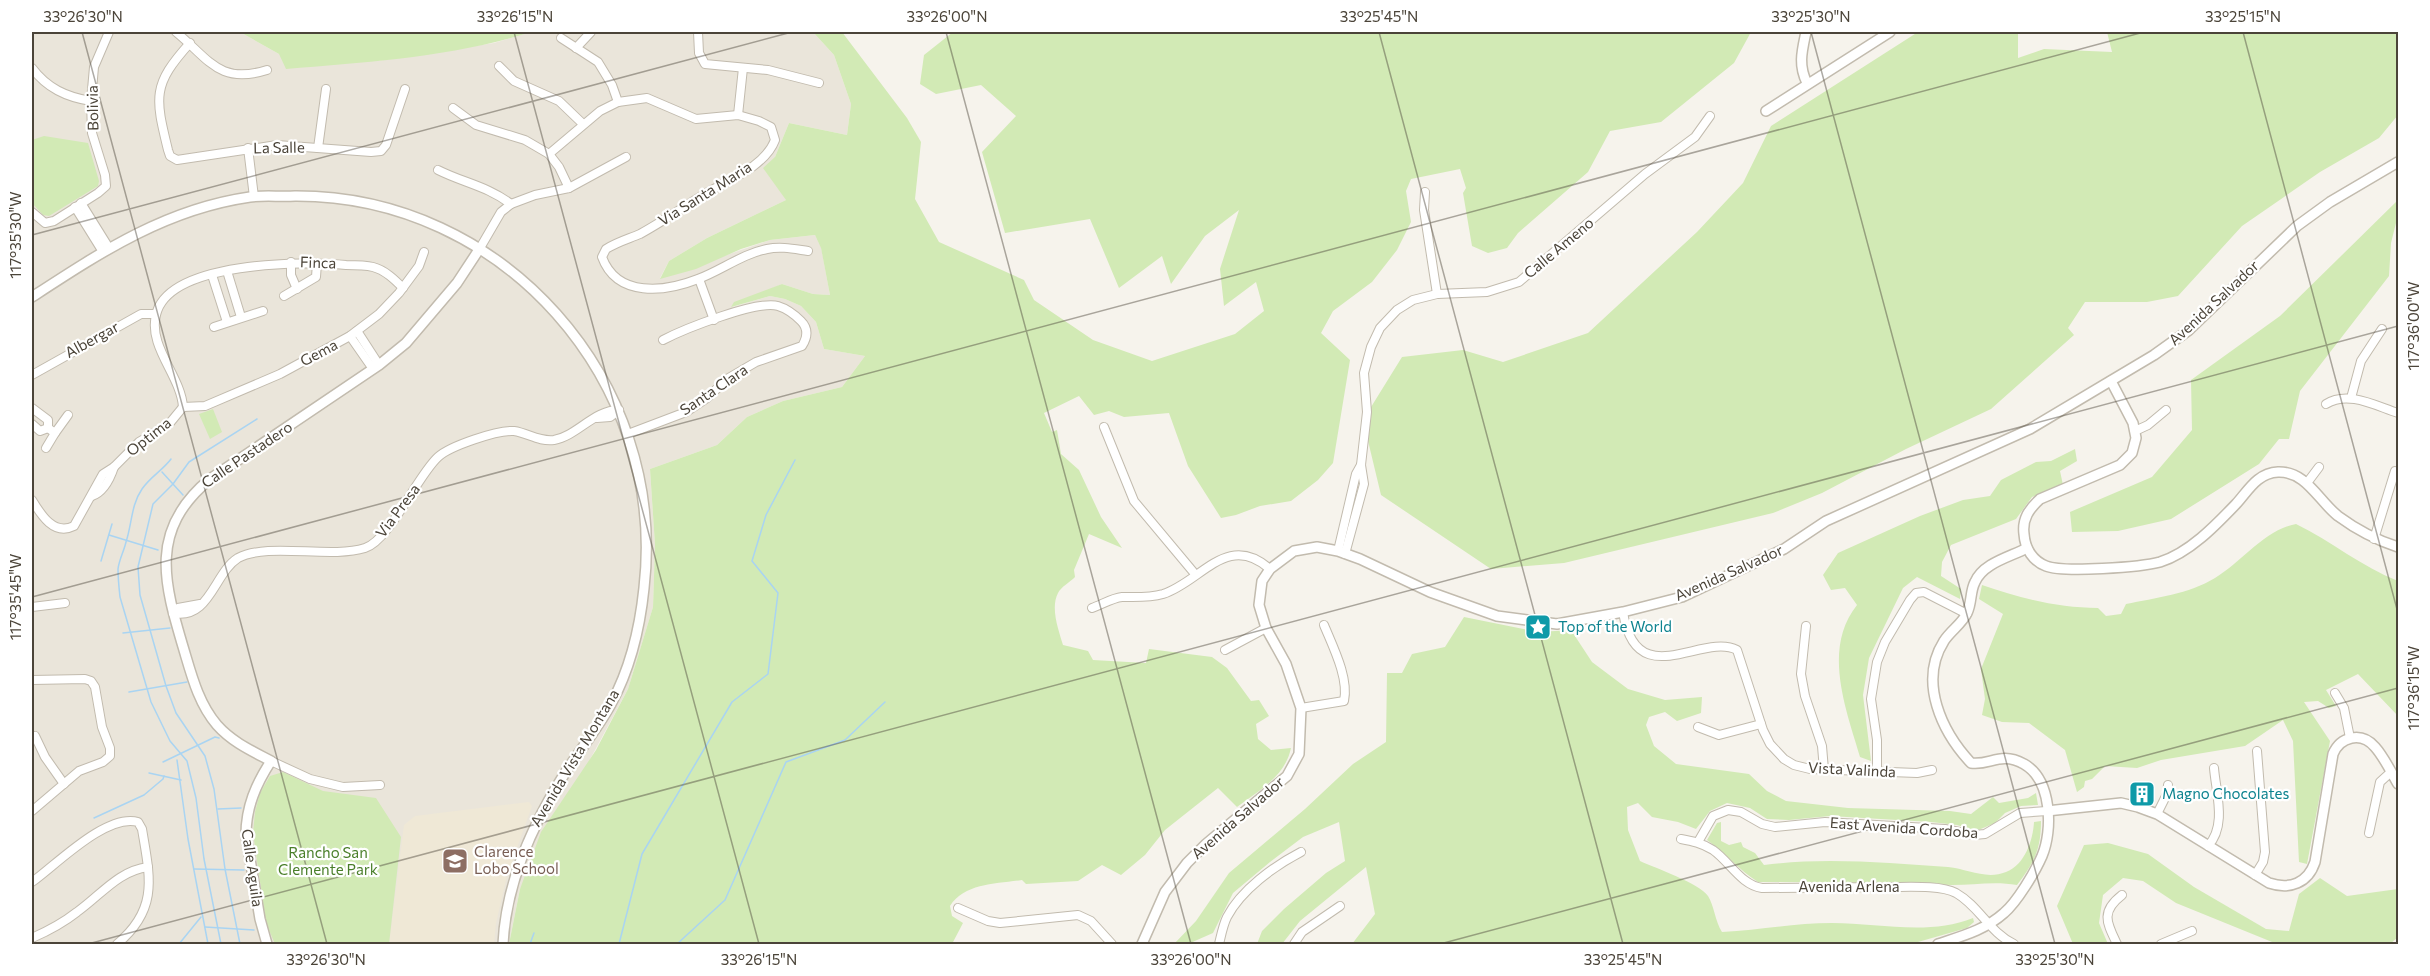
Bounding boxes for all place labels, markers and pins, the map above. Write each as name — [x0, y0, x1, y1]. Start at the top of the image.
place icon: Top of the World — [1523, 612, 1553, 642]
place label: Top of the World — [1558, 617, 1672, 635]
building icon: Magno Chocolates — [2127, 779, 2157, 809]
place label: Magno Chocolates — [2162, 784, 2289, 802]
place label: Clarence Lobo School — [474, 842, 559, 877]
school or university icon: Clarence Lobo School — [440, 846, 470, 876]

